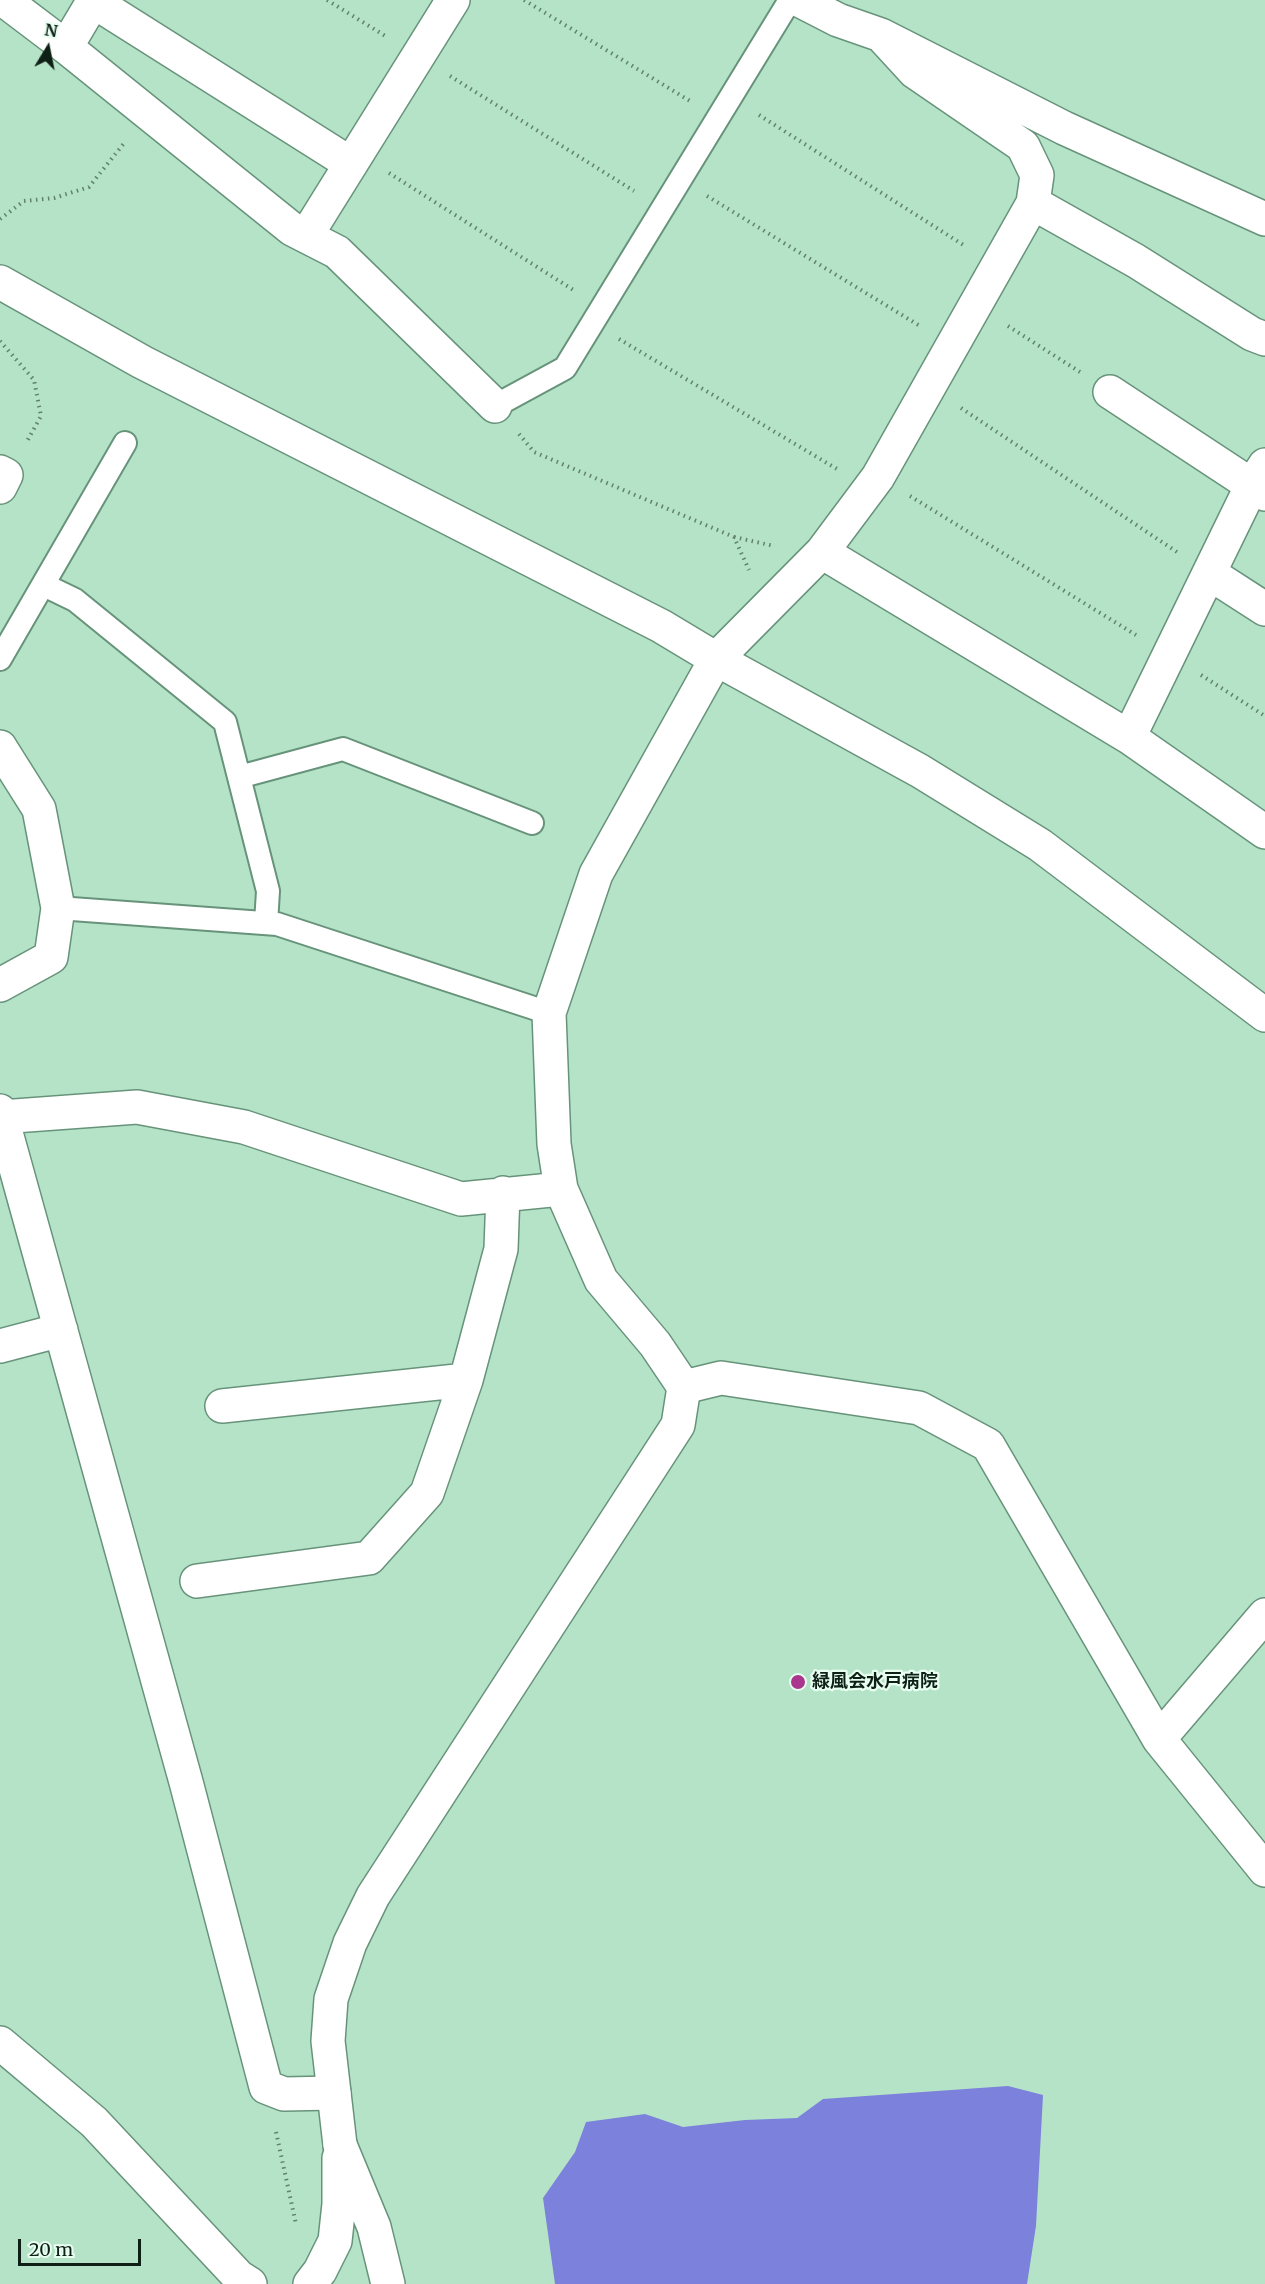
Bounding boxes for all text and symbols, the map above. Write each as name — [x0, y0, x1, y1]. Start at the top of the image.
north arrow — [18, 18, 78, 78]
text: N — [43, 19, 59, 41]
place label: 緑風会水戸病院 — [812, 1671, 938, 1693]
marker: 緑風会水戸病院 — [789, 1673, 807, 1691]
scale bar — [21, 2227, 144, 2265]
text: 20 m — [29, 2238, 73, 2261]

